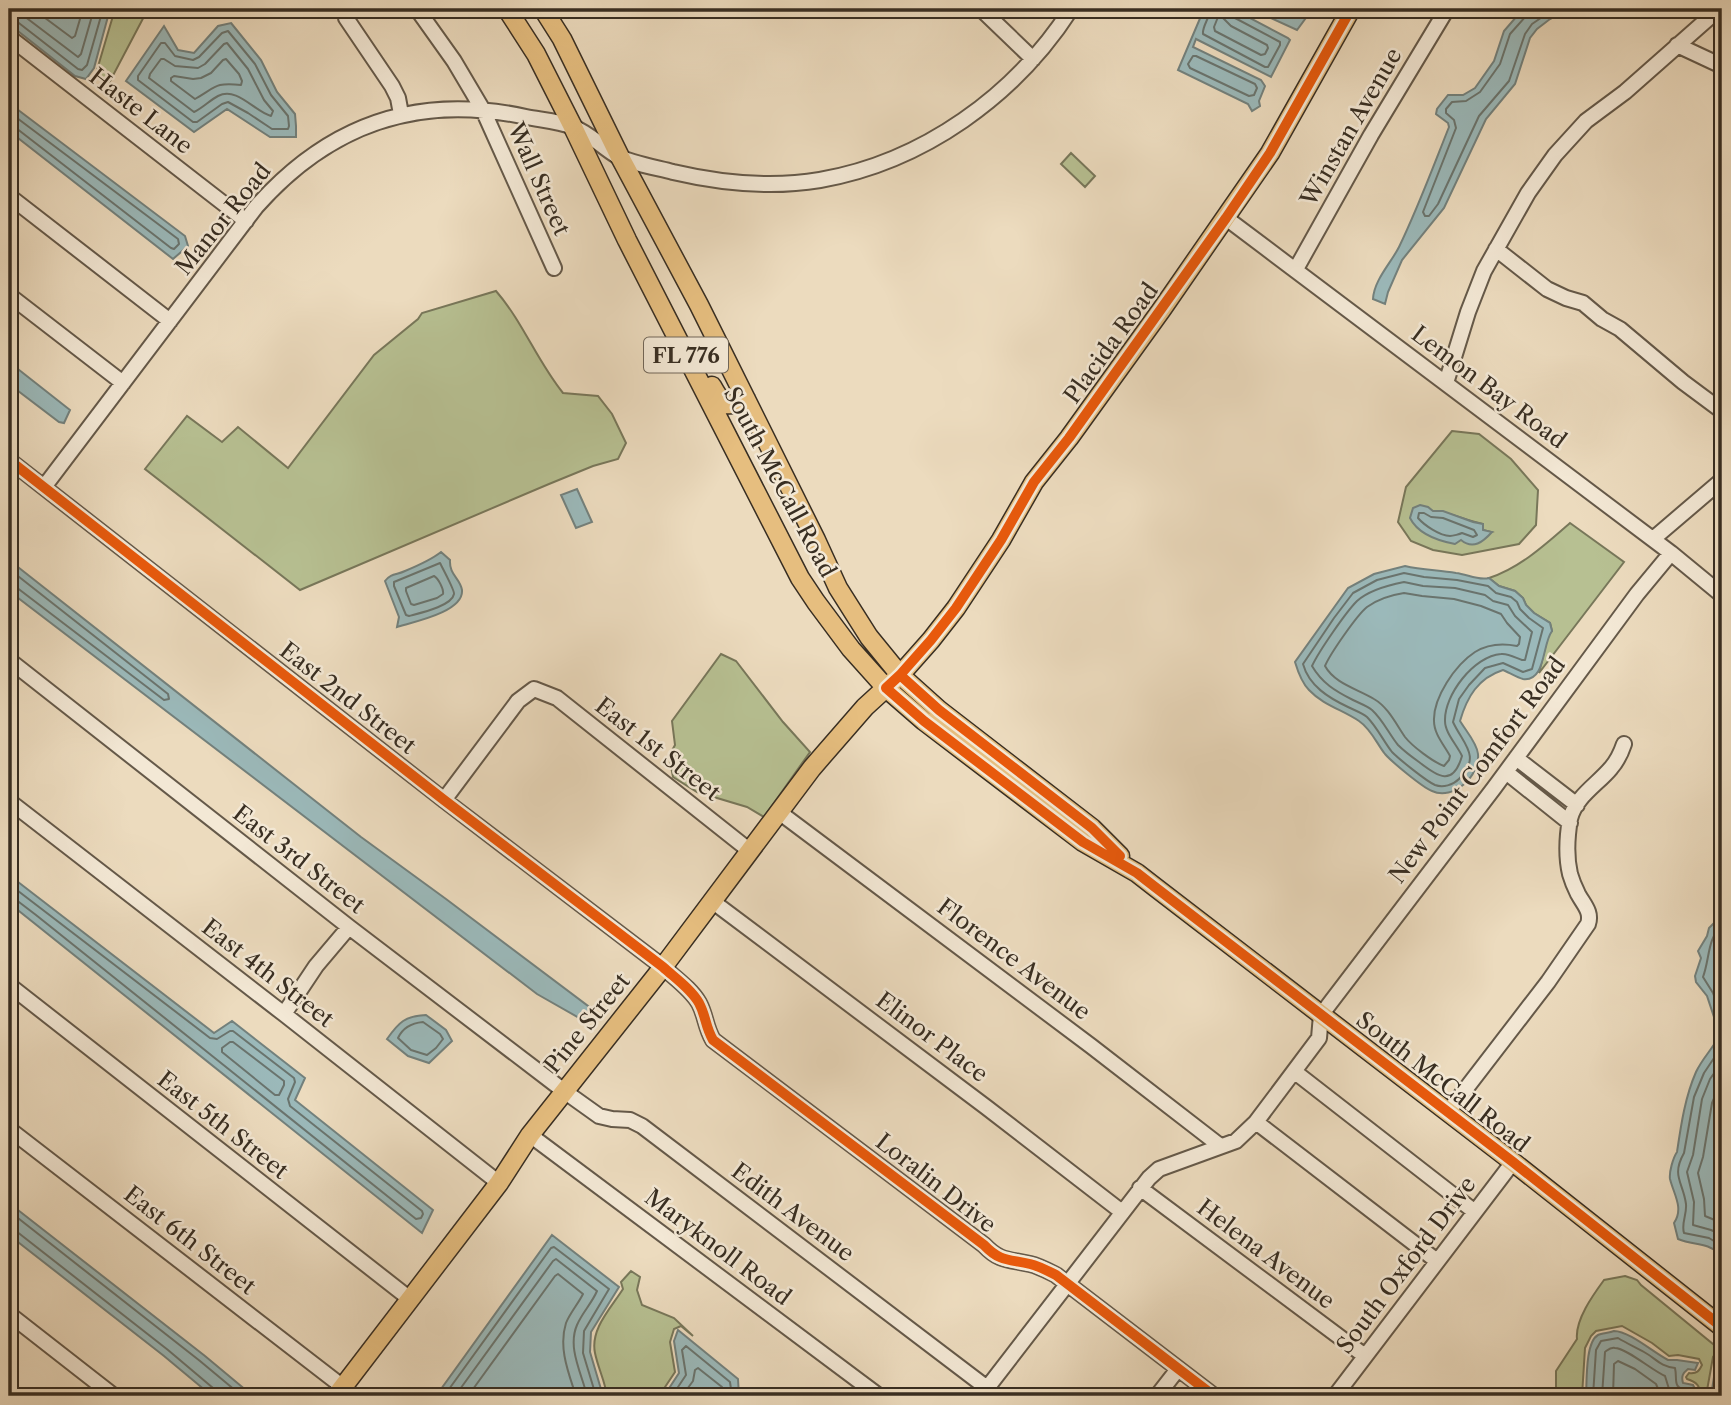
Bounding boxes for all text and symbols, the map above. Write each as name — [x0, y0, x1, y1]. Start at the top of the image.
street label: Winstan Avenue — [1294, 43, 1408, 212]
street label: Haste Lane — [84, 62, 198, 160]
street label: Wall Street — [501, 117, 576, 240]
street label: Manor Road — [169, 157, 277, 281]
street label: Placida Road — [1058, 277, 1164, 409]
street label: Lemon Bay Road — [1406, 320, 1572, 454]
road number: FL 776 — [644, 338, 728, 372]
street label: South McCall Road — [718, 382, 842, 582]
street label: East 2nd Street — [274, 636, 422, 760]
street label: New Point Comfort Road — [1383, 651, 1571, 889]
street label: East 1st Street — [590, 691, 726, 807]
street label: East 3rd Street — [228, 799, 370, 919]
street label: Florence Avenue — [932, 892, 1096, 1026]
street label: East 4th Street — [197, 913, 339, 1033]
street label: Pine Street — [538, 967, 636, 1079]
street label: Elinor Place — [871, 986, 993, 1088]
street label: South McCall Road — [1351, 1006, 1535, 1158]
street label: East 5th Street — [152, 1065, 294, 1185]
street label: Loralin Drive — [870, 1127, 1002, 1239]
street label: Edith Avenue — [726, 1157, 860, 1267]
street label: South Oxford Drive — [1330, 1171, 1482, 1359]
street label: East 6th Street — [119, 1180, 261, 1300]
street label: Maryknoll Road — [639, 1183, 797, 1311]
street label: Helena Avenue — [1192, 1193, 1340, 1315]

